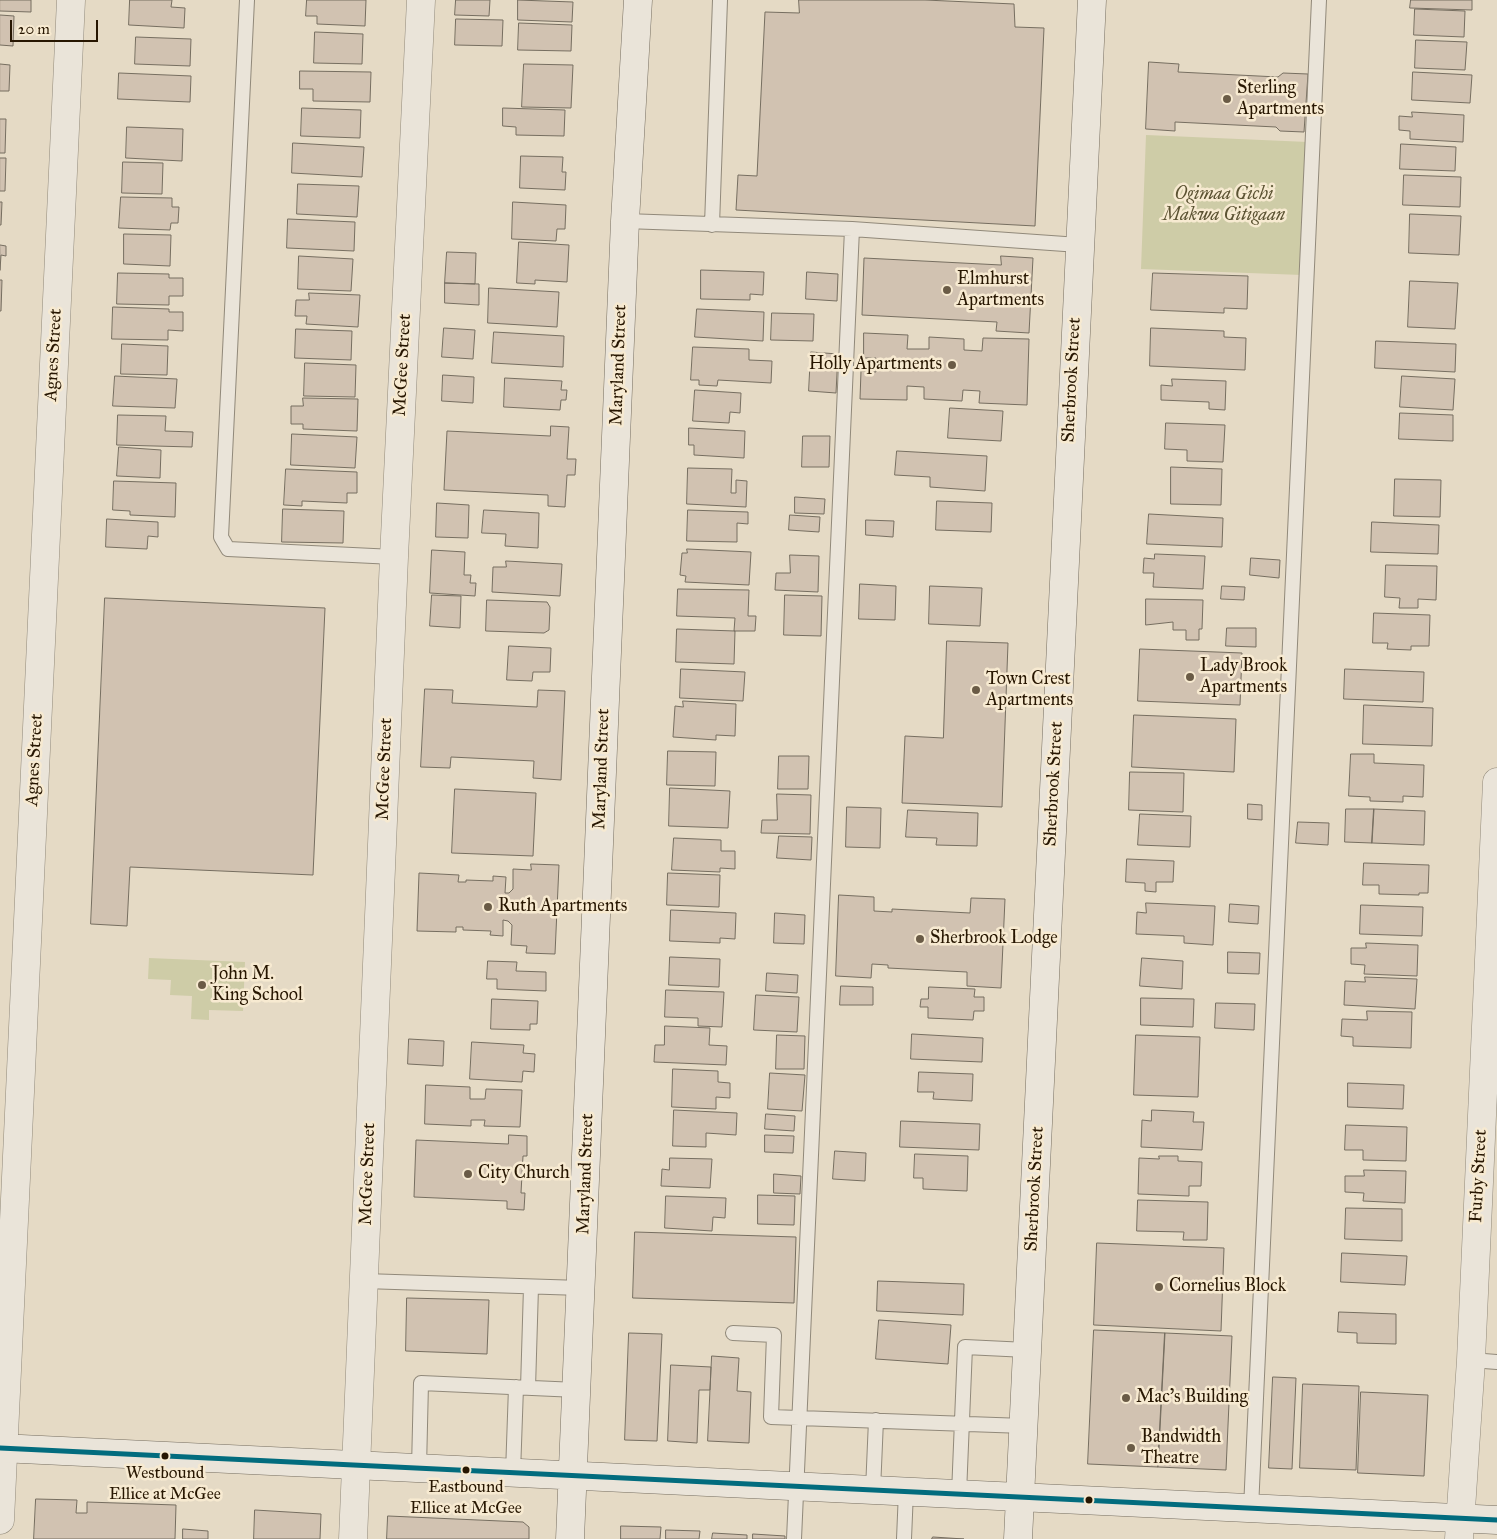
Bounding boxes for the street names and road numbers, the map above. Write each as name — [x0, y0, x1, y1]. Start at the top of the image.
street label: Maryland Street — [606, 304, 632, 426]
street label: Agnes Street — [41, 308, 67, 402]
street label: McGee Street — [390, 313, 416, 417]
street label: Sherbrook Street — [1058, 317, 1086, 443]
street label: Maryland Street — [589, 708, 615, 830]
street label: Agnes Street — [22, 713, 48, 807]
street label: McGee Street — [372, 717, 398, 821]
street label: Sherbrook Street — [1040, 721, 1068, 847]
street label: Maryland Street — [573, 1113, 599, 1235]
street label: McGee Street — [355, 1122, 381, 1226]
street label: Sherbrook Street — [1021, 1126, 1049, 1252]
street label: Furby Street — [1466, 1129, 1492, 1223]

